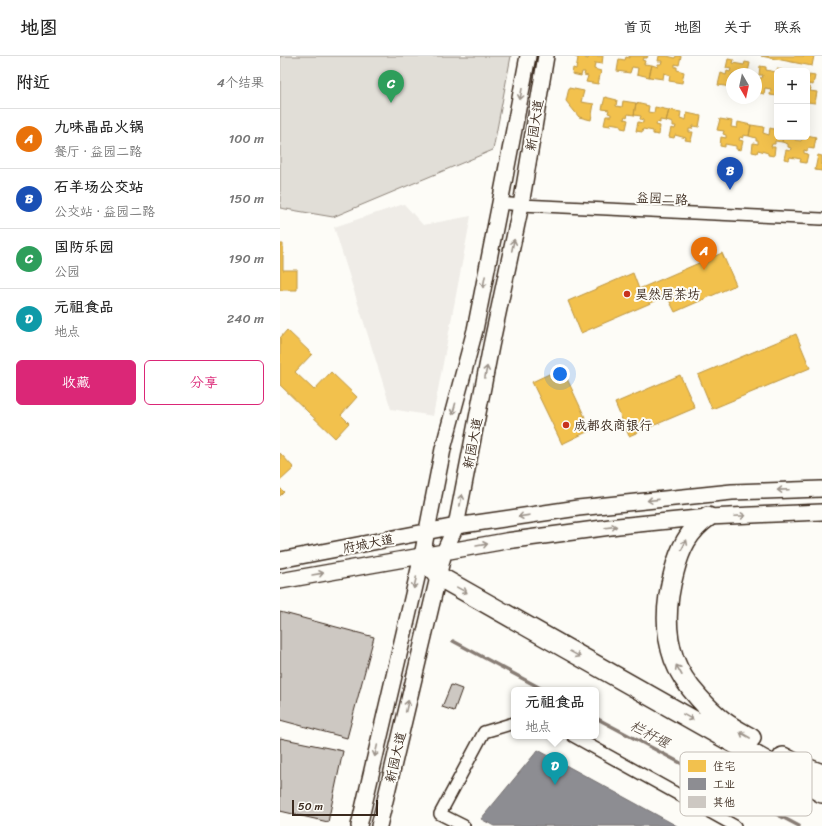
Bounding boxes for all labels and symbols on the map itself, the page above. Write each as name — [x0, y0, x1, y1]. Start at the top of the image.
north arrow — [726, 68, 762, 104]
pin: C — [378, 70, 404, 103]
one-way arrow — [517, 88, 525, 101]
street label: 新园大道 — [519, 98, 550, 153]
pin: B — [717, 157, 743, 190]
street label: 益园二路 — [635, 186, 689, 211]
pin: A — [691, 237, 717, 270]
one-way arrow — [509, 239, 517, 252]
one-way arrow — [480, 275, 488, 288]
place label: 昊然居茶坊 — [635, 283, 700, 306]
marker: 昊然居茶坊 — [622, 289, 632, 299]
your location — [550, 364, 570, 384]
one-way arrow — [482, 366, 490, 379]
one-way arrow — [450, 402, 457, 415]
place label: 成都农商银行 — [574, 414, 652, 437]
street label: 新园大道 — [456, 415, 489, 471]
marker: 成都农商银行 — [561, 420, 571, 430]
one-way arrow — [777, 486, 790, 494]
one-way arrow — [457, 494, 465, 507]
one-way arrow — [647, 496, 660, 504]
one-way arrow — [518, 512, 531, 520]
one-way arrow — [733, 512, 746, 519]
one-way arrow — [604, 523, 617, 531]
street label: 府城大道 — [340, 527, 396, 560]
one-way arrow — [681, 539, 688, 551]
one-way arrow — [475, 541, 488, 549]
one-way arrow — [311, 570, 324, 578]
one-way arrow — [411, 577, 419, 590]
one-way arrow — [456, 586, 468, 594]
one-way arrow — [569, 650, 581, 658]
one-way arrow — [675, 664, 683, 676]
one-way arrow — [404, 700, 412, 713]
water label: 栏杆堰 — [625, 714, 676, 756]
one-way arrow — [682, 714, 694, 722]
street label: 新园大道 — [378, 729, 413, 785]
one-way arrow — [739, 731, 751, 739]
one-way arrow — [372, 744, 380, 757]
pin: D — [542, 752, 568, 785]
legend — [680, 752, 812, 816]
text: 住宅 — [713, 757, 735, 776]
text: 工业 — [713, 775, 735, 794]
text: 其他 — [713, 793, 735, 812]
scale bar — [292, 798, 378, 817]

